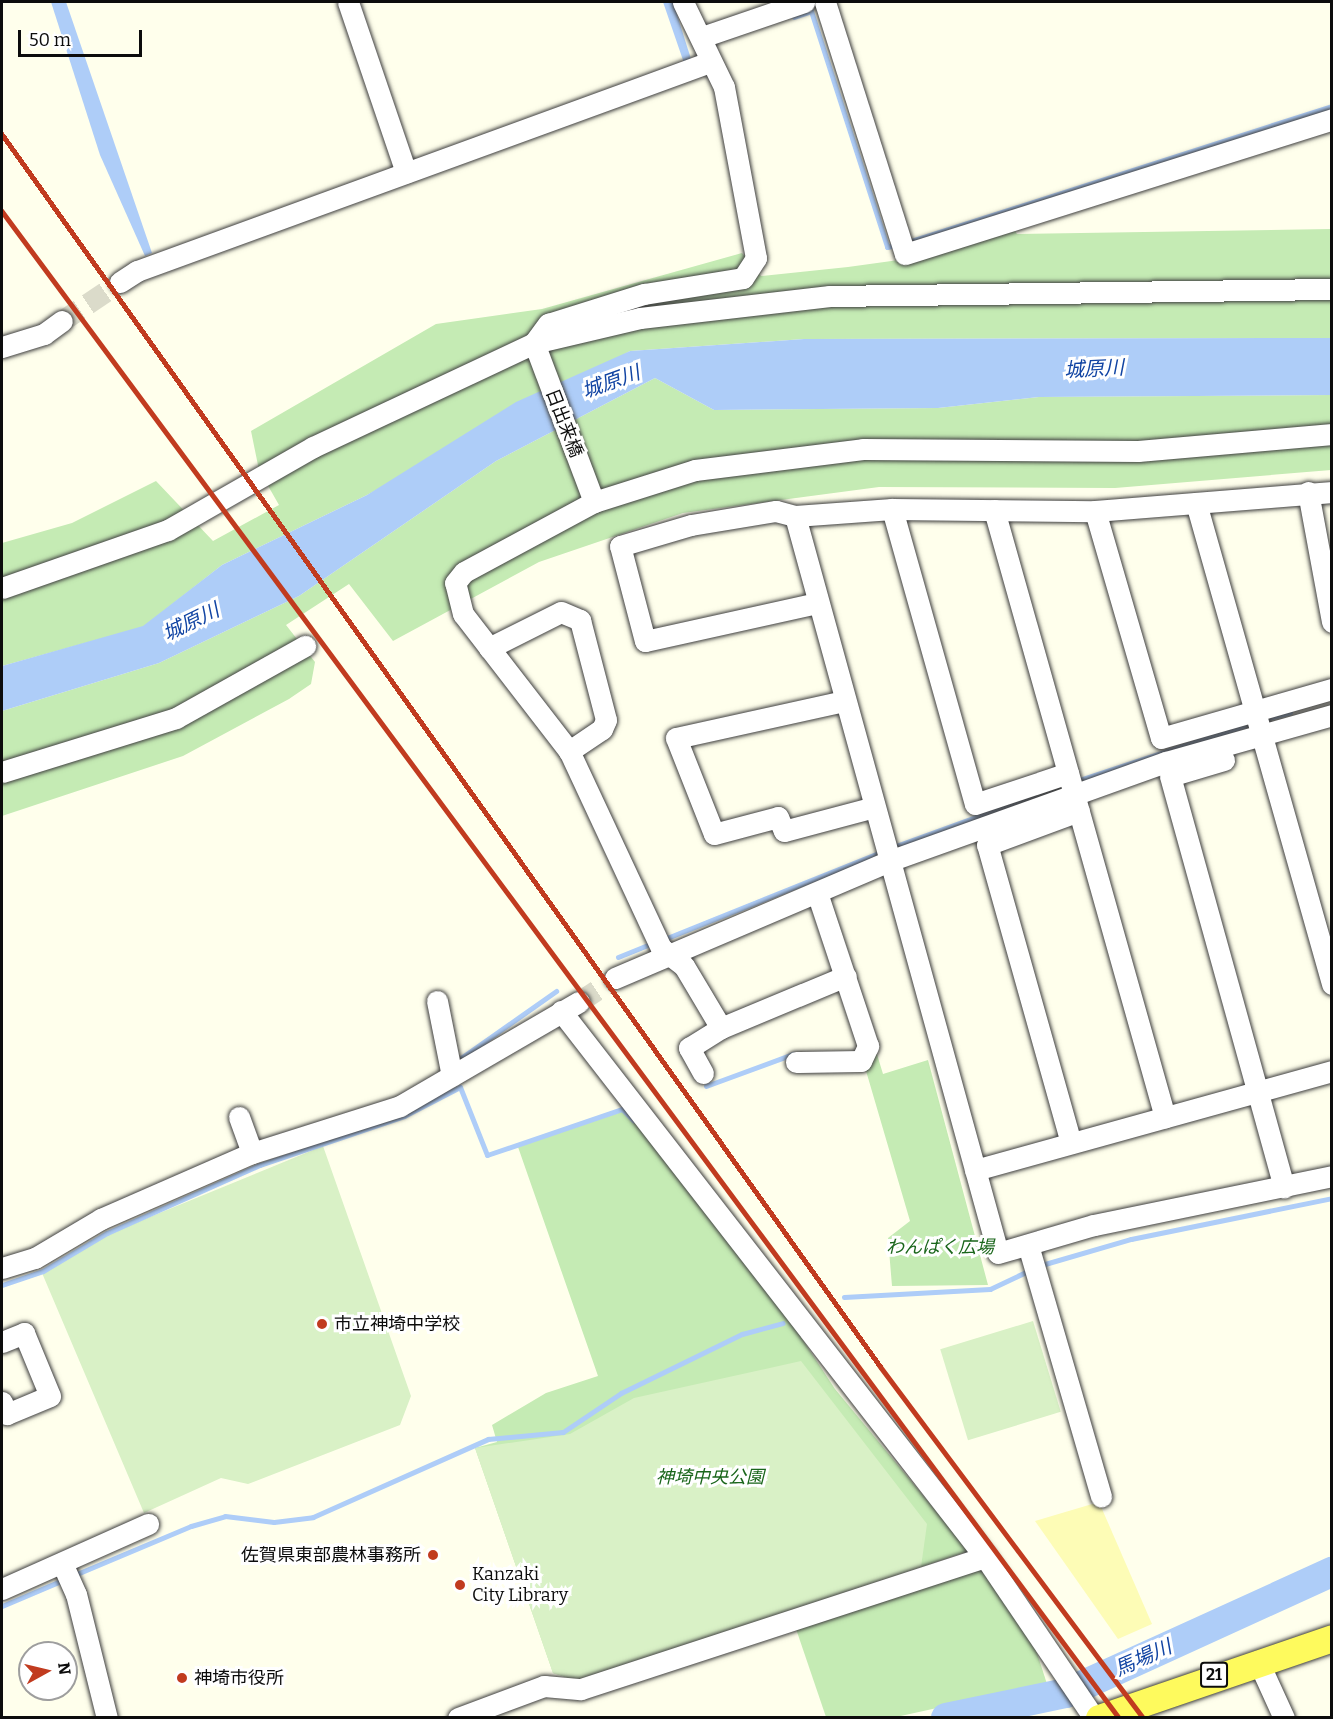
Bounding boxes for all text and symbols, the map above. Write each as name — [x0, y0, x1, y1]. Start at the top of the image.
scale bar — [21, 18, 146, 56]
text: 50 m — [29, 29, 71, 51]
water label: 城原川 — [1063, 355, 1125, 383]
water label: 城原川 — [579, 360, 643, 404]
street label: 日出来橋 — [541, 386, 587, 460]
water label: 城原川 — [159, 598, 223, 646]
park label: わんぱく広場 — [886, 1236, 994, 1258]
place label: 市立神埼中学校 — [334, 1313, 460, 1335]
marker: 市立神埼中学校 — [315, 1317, 329, 1331]
park label: 神埼中央公園 — [656, 1466, 764, 1488]
place label: 佐賀県東部農林事務所 — [241, 1544, 421, 1566]
marker: 佐賀県東部農林事務所 — [426, 1548, 440, 1562]
place label: Kanzaki City Library — [472, 1564, 568, 1606]
marker: Kanzaki City Library — [453, 1578, 467, 1592]
water label: 馬場川 — [1111, 1635, 1175, 1681]
north arrow — [18, 1641, 78, 1701]
text: N — [54, 1661, 75, 1676]
road number: 21 — [1199, 1662, 1229, 1688]
place label: 神埼市役所 — [194, 1667, 284, 1689]
marker: 神埼市役所 — [175, 1671, 189, 1685]

